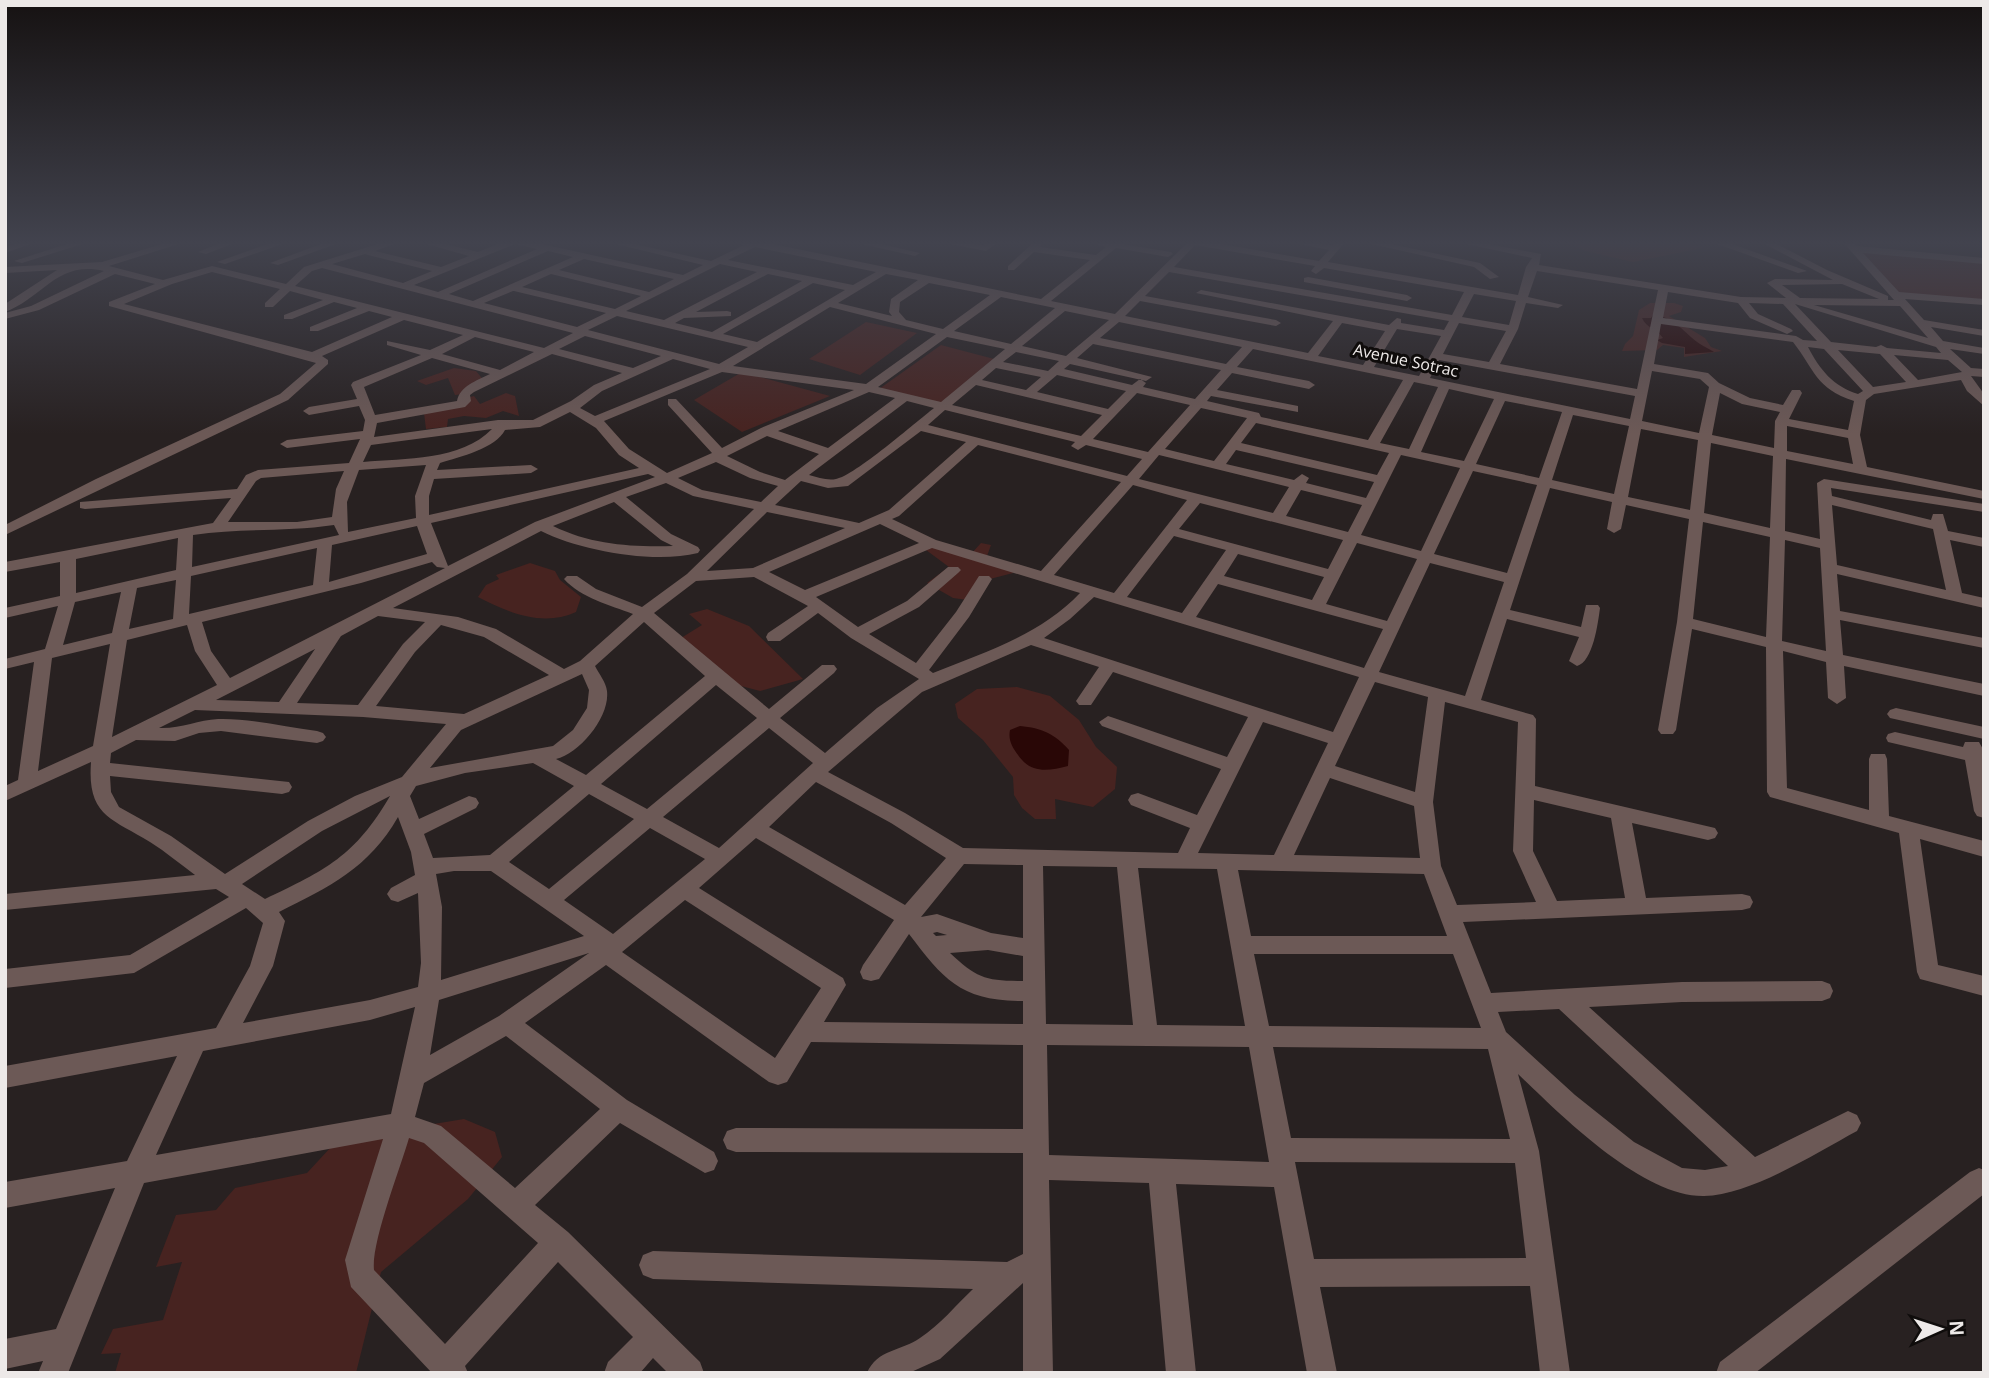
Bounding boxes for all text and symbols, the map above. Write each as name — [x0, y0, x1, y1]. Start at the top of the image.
street label: Avenue Sotrac — [1351, 338, 1461, 382]
north arrow — [1905, 1294, 1975, 1364]
text: N — [1944, 1320, 1970, 1337]

